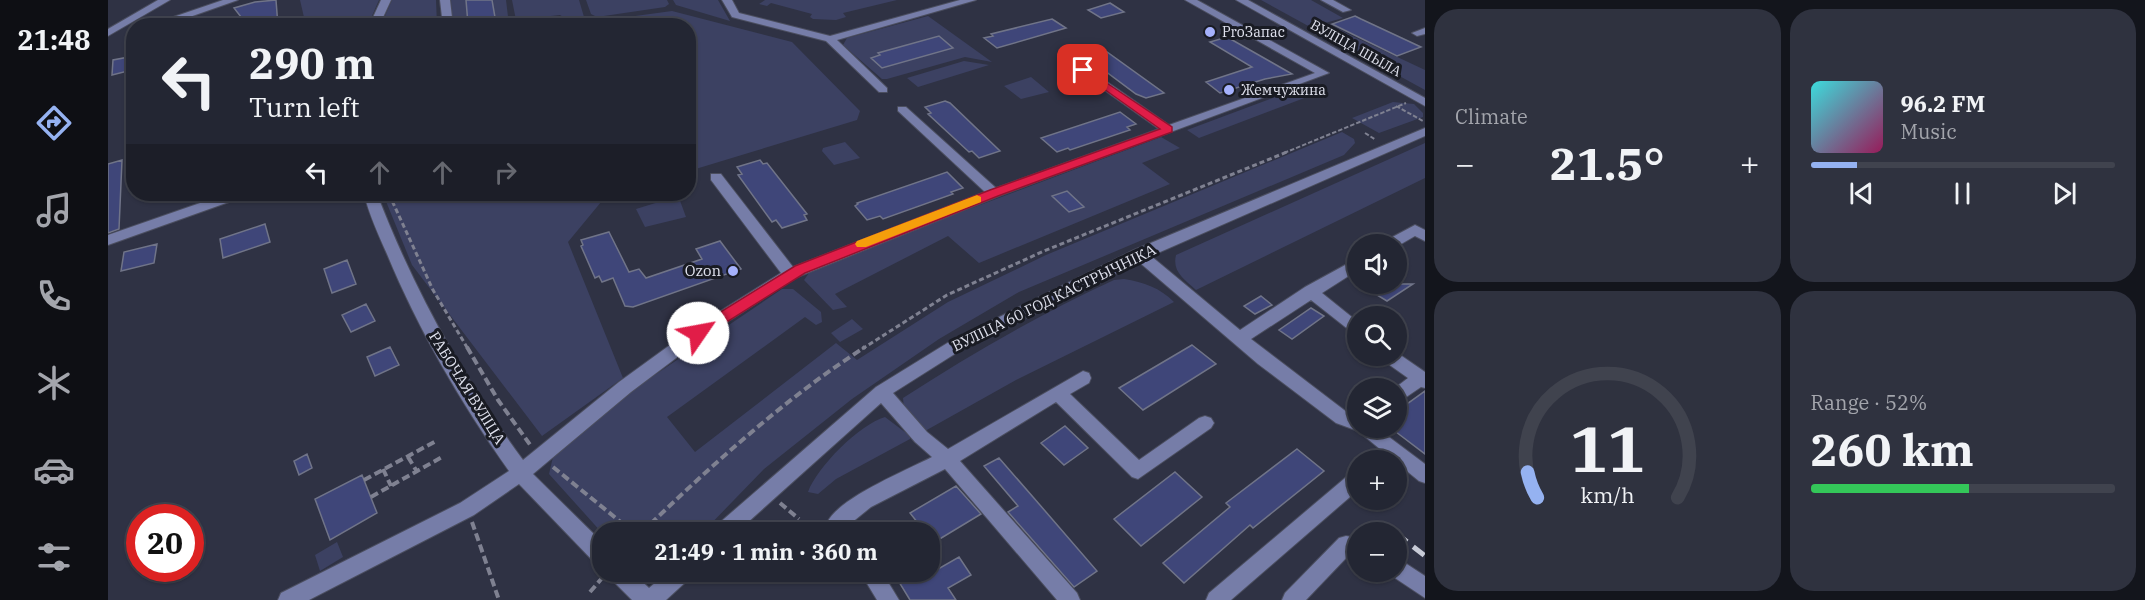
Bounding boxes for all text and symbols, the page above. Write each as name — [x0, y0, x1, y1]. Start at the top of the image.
street label: ВУЛІЦА ШЫЛА — [1307, 16, 1405, 81]
text: 21:48 — [18, 22, 90, 57]
place label: ProЗапас — [1222, 23, 1285, 41]
marker: ProЗапас — [1203, 25, 1217, 39]
text: 290 m — [249, 36, 375, 91]
icon: left — [150, 42, 228, 120]
pin — [1057, 44, 1108, 95]
icon: arrive — [1066, 53, 1099, 86]
place label: Жемчужина — [1241, 81, 1326, 99]
marker: Жемчужина — [1222, 83, 1236, 97]
text: Turn left — [249, 89, 360, 124]
text: 96.2 FM — [1901, 89, 1985, 118]
icon: directions — [33, 102, 75, 144]
text: Climate — [1455, 103, 1528, 130]
text: Music — [1901, 118, 1957, 145]
text: 21.5° — [1550, 134, 1665, 192]
text: − — [1455, 142, 1475, 185]
text: + — [1740, 142, 1760, 185]
icon: left — [300, 156, 333, 189]
icon: ahead — [363, 156, 396, 189]
icon: ahead — [426, 156, 459, 189]
icon: right — [489, 156, 522, 189]
icon: previous — [1845, 177, 1878, 210]
icon: pause — [1946, 177, 1979, 210]
icon: next — [2048, 177, 2081, 210]
icon: music — [33, 189, 75, 231]
map controls — [1347, 234, 1407, 582]
button: sound — [1347, 234, 1407, 294]
street label: ВУЛІЦА 60 ГОД КАСТРЫЧНІКА — [949, 240, 1159, 355]
place label: Ozon — [685, 261, 721, 280]
marker: Ozon — [726, 264, 740, 278]
icon: phone — [33, 275, 75, 317]
position arrow — [666, 301, 730, 365]
button: search — [1347, 306, 1407, 366]
street label: РАБОЧАЯ ВУЛІЦА — [425, 328, 510, 448]
icon: climate — [33, 362, 75, 404]
button: layers — [1347, 378, 1407, 438]
text: Range · 52% — [1811, 389, 1927, 416]
text: 11 — [1570, 408, 1645, 489]
text: 260 km — [1811, 420, 1974, 478]
icon: car — [33, 449, 75, 491]
button: + — [1347, 450, 1407, 510]
text: km/h — [1580, 481, 1634, 509]
speed limit sign: 20 — [126, 504, 204, 582]
button: − — [1347, 522, 1407, 582]
icon: filters — [33, 536, 75, 578]
text: 21:49 · 1 min · 360 m — [654, 537, 878, 566]

